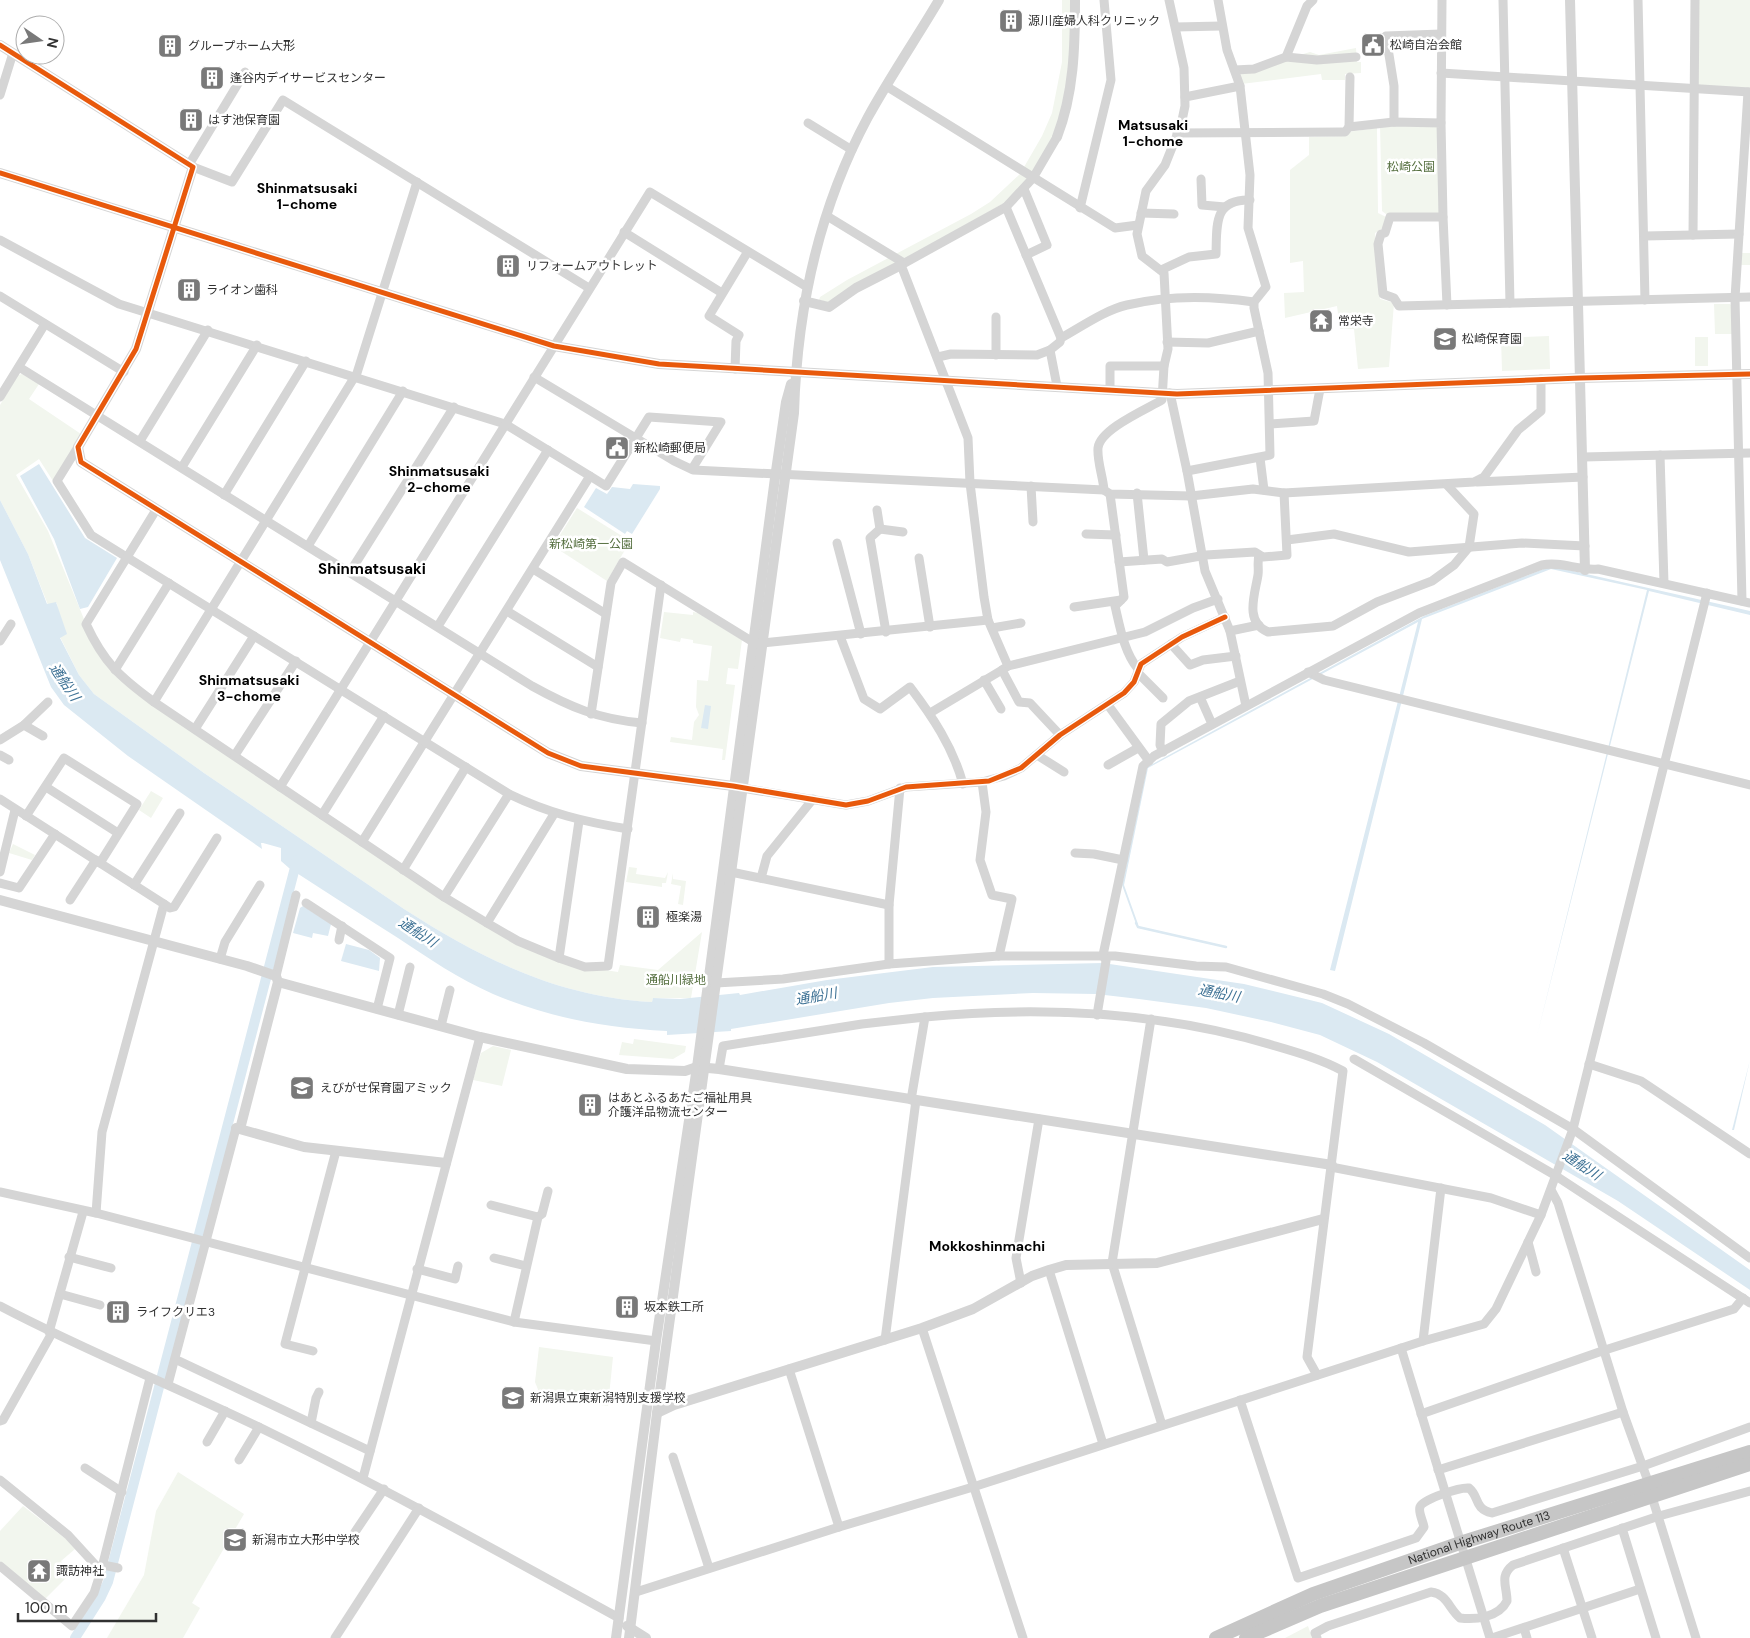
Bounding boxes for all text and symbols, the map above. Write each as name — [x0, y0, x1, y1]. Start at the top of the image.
building icon: 源川産婦人科クリニック — [998, 8, 1024, 34]
place label: 源川産婦人科クリニック — [1028, 13, 1160, 29]
north arrow — [15, 15, 65, 65]
public building icon: 松崎自治会館 — [1360, 32, 1386, 58]
building icon: グループホーム大形 — [157, 33, 183, 59]
text: N — [43, 36, 63, 50]
place label: 松崎自治会館 — [1390, 37, 1462, 53]
place label: グループホーム大形 — [188, 38, 295, 54]
building icon: 逢谷内デイサービスセンター — [199, 65, 225, 91]
place label: 逢谷内デイサービスセンター — [230, 70, 386, 86]
building icon: はす池保育園 — [178, 107, 204, 133]
place label: はす池保育園 — [208, 112, 280, 128]
district label: Matsusaki 1-chome — [1118, 116, 1188, 150]
park label: 松崎公園 — [1387, 159, 1435, 175]
district label: Shinmatsusaki 1-chome — [257, 179, 357, 213]
building icon: リフォームアウトレット — [495, 253, 521, 279]
place label: リフォームアウトレット — [526, 258, 658, 274]
building icon: ライオン歯科 — [176, 277, 202, 303]
place label: ライオン歯科 — [206, 282, 278, 298]
temple icon: 常栄寺 — [1308, 308, 1334, 334]
place label: 常栄寺 — [1338, 313, 1374, 329]
school or university icon: 松崎保育園 — [1432, 326, 1458, 352]
place label: 松崎保育園 — [1462, 331, 1522, 347]
public building icon: 新松崎郵便局 — [604, 435, 630, 461]
place label: 新松崎郵便局 — [634, 440, 706, 456]
district label: Shinmatsusaki 2-chome — [389, 462, 489, 496]
park label: 新松崎第一公園 — [549, 536, 633, 552]
district label: Shinmatsusaki — [318, 559, 426, 579]
water label: 通船川 — [46, 660, 85, 706]
district label: Shinmatsusaki 3-chome — [199, 671, 299, 705]
building icon: 極楽湯 — [635, 904, 661, 930]
place label: 極楽湯 — [666, 909, 702, 925]
water label: 通船川 — [395, 913, 442, 952]
park label: 通船川緑地 — [646, 972, 706, 988]
water label: 通船川 — [1197, 980, 1243, 1006]
water label: 通船川 — [794, 983, 840, 1009]
school or university icon: えびがせ保育園アミック — [289, 1075, 315, 1101]
place label: えびがせ保育園アミック — [320, 1080, 452, 1096]
place label: はあとふるあたご福祉用具 介護洋品物流センター — [608, 1090, 752, 1120]
building icon: はあとふるあたご福祉用具 介護洋品物流センター — [577, 1092, 603, 1118]
water label: 通船川 — [1559, 1146, 1606, 1185]
district label: Mokkoshinmachi — [929, 1237, 1045, 1255]
building icon: 坂本鉄工所 — [614, 1294, 640, 1320]
building icon: ライフクリエ3 — [105, 1299, 131, 1325]
place label: 坂本鉄工所 — [644, 1299, 704, 1315]
place label: ライフクリエ3 — [136, 1304, 215, 1320]
school or university icon: 新潟県立東新潟特別支援学校 — [500, 1385, 526, 1411]
place label: 新潟県立東新潟特別支援学校 — [530, 1390, 686, 1406]
street label: National Highway Route 113 — [1406, 1507, 1552, 1568]
school or university icon: 新潟市立大形中学校 — [222, 1527, 248, 1553]
place label: 新潟市立大形中学校 — [252, 1532, 360, 1548]
temple icon: 諏訪神社 — [26, 1558, 52, 1584]
place label: 諏訪神社 — [56, 1563, 104, 1579]
scale bar — [18, 1590, 155, 1622]
text: 100 m — [25, 1598, 68, 1618]

